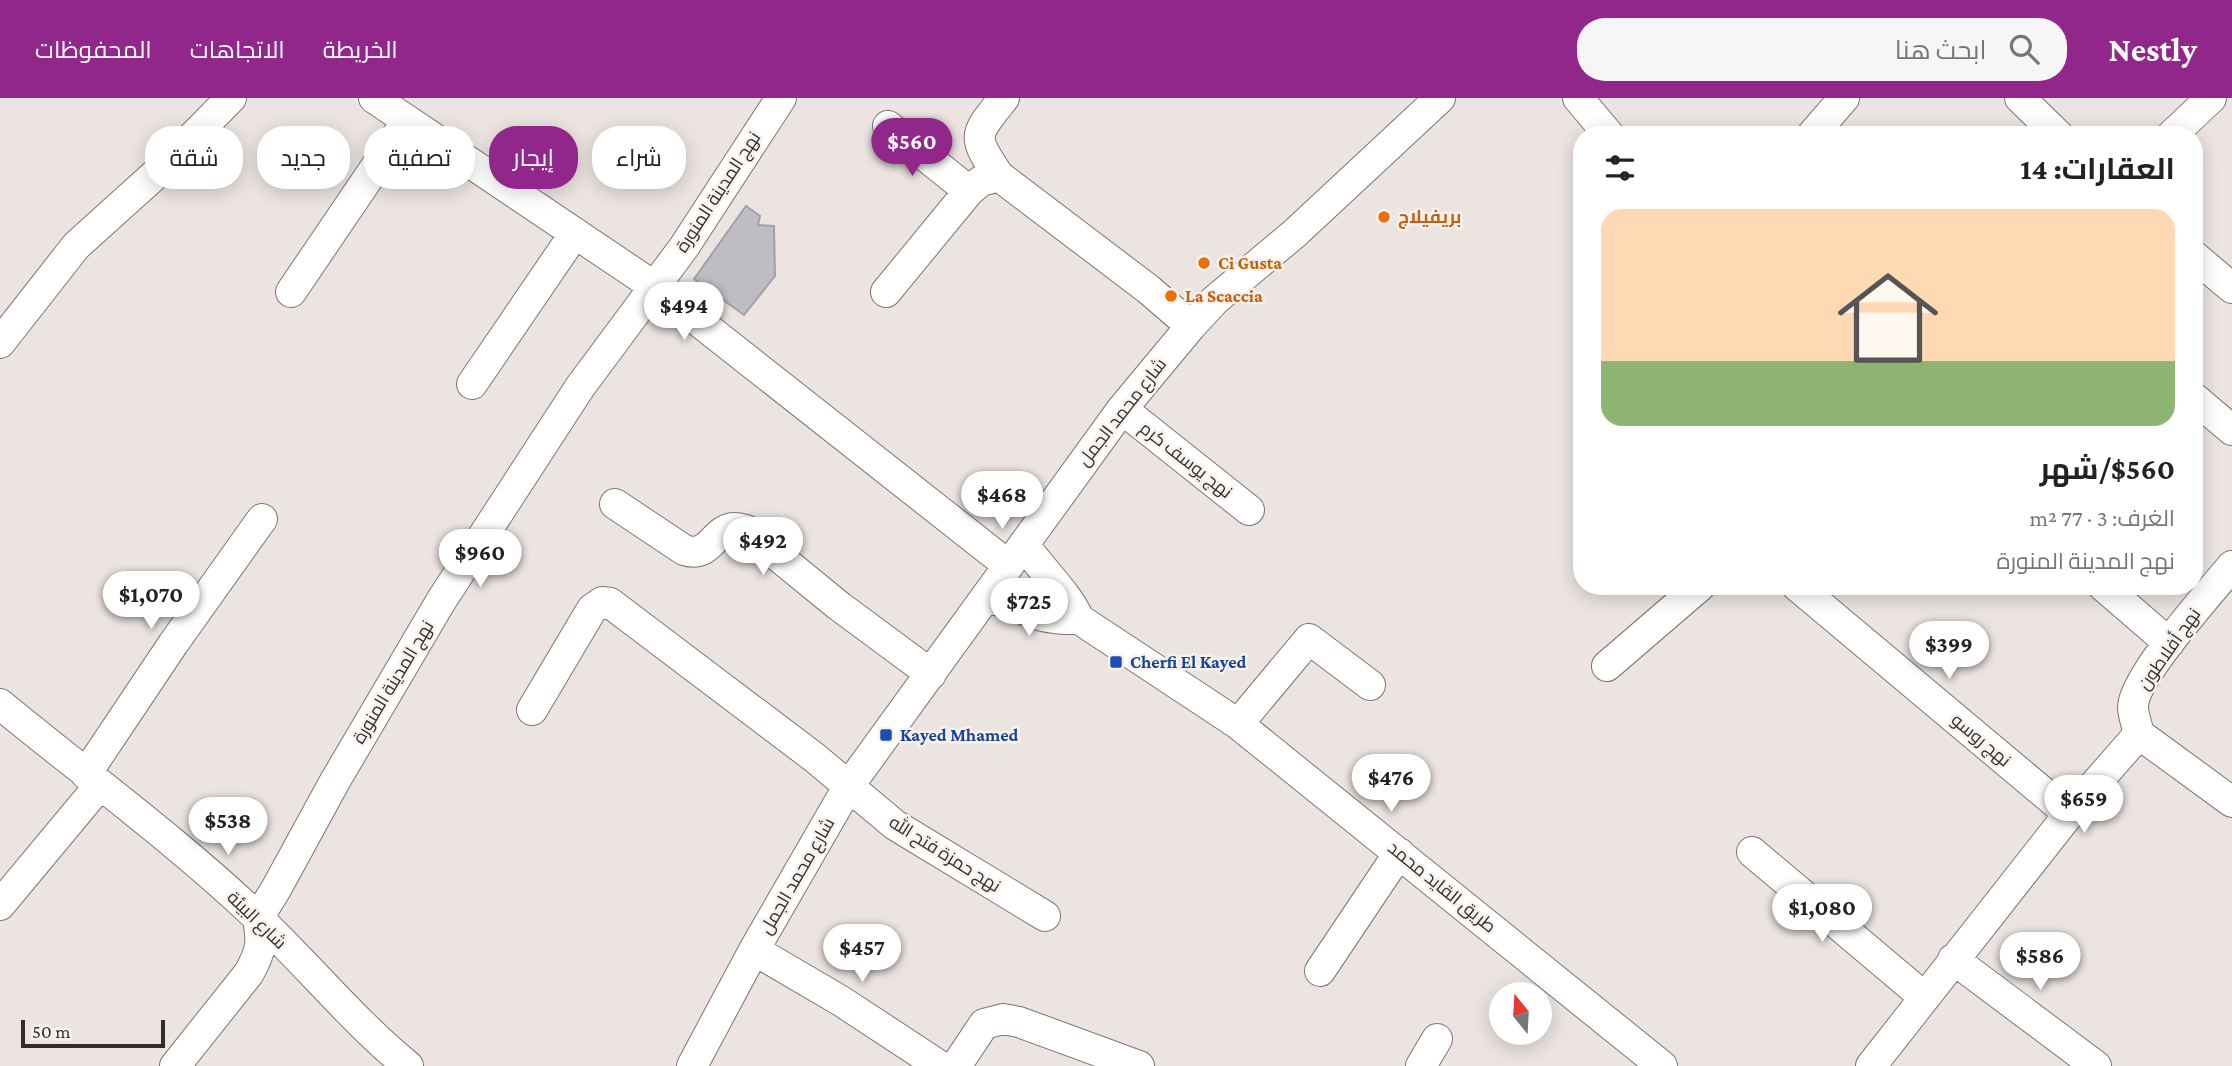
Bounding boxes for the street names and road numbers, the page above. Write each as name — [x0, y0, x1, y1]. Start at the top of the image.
street label: نهج المدينة المنورة — [672, 128, 766, 257]
street label: شارع محمد الجمل — [1074, 354, 1172, 471]
street label: نهج يوسف كرم — [1135, 418, 1236, 504]
street label: نهج أفلاطون — [2133, 604, 2206, 695]
street label: نهج المدينة المنورة — [348, 617, 439, 748]
street label: نهج روسو — [1946, 709, 2015, 772]
street label: نهج حمزة فتح الله — [885, 810, 1005, 898]
street label: شارع محمد الجمل — [756, 814, 840, 939]
street label: طريق القايد محمد — [1383, 837, 1500, 938]
street label: شارع البيئة — [222, 887, 291, 954]

